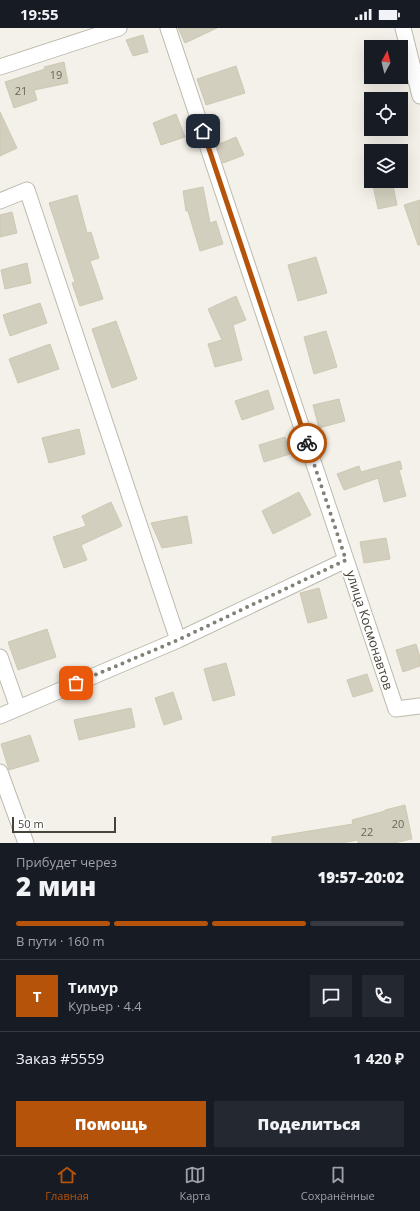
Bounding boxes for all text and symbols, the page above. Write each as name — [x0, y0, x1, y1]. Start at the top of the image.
text: 19:55 — [20, 4, 59, 24]
north arrow — [364, 40, 408, 84]
map controls — [364, 40, 408, 188]
house number: 19 — [50, 67, 62, 82]
house number: 21 — [15, 83, 27, 98]
button: locate — [364, 92, 408, 136]
pin — [186, 114, 220, 148]
icon: home — [192, 120, 214, 142]
button: layers — [364, 144, 408, 188]
courier — [287, 423, 327, 463]
icon: bike — [296, 432, 318, 454]
street label: улица Космонавтов — [342, 568, 398, 692]
pin — [59, 666, 93, 700]
icon: bag — [65, 672, 87, 694]
scale bar — [12, 815, 116, 834]
text: 50 m — [18, 816, 44, 831]
house number: 20 — [392, 816, 404, 831]
house number: 22 — [361, 824, 373, 839]
text: Прибудет через — [16, 853, 117, 871]
text: 19:57–20:02 — [318, 867, 404, 887]
text: 2 мин — [16, 868, 96, 904]
text: В пути · 160 m — [16, 932, 105, 950]
button: chat — [310, 975, 352, 1017]
button: phone — [362, 975, 404, 1017]
text: Тимур — [68, 977, 118, 997]
text: Т — [33, 986, 41, 1006]
text: Курьер · 4.4 — [68, 997, 142, 1015]
text: Заказ #5559 — [16, 1048, 104, 1068]
text: 1 420 ₽ — [353, 1048, 404, 1068]
button: Помощь — [16, 1101, 206, 1147]
button: Поделиться — [214, 1101, 404, 1147]
tab: Главная — [45, 1164, 89, 1203]
tab: Карта — [179, 1164, 210, 1203]
tab: Сохранённые — [301, 1164, 375, 1203]

